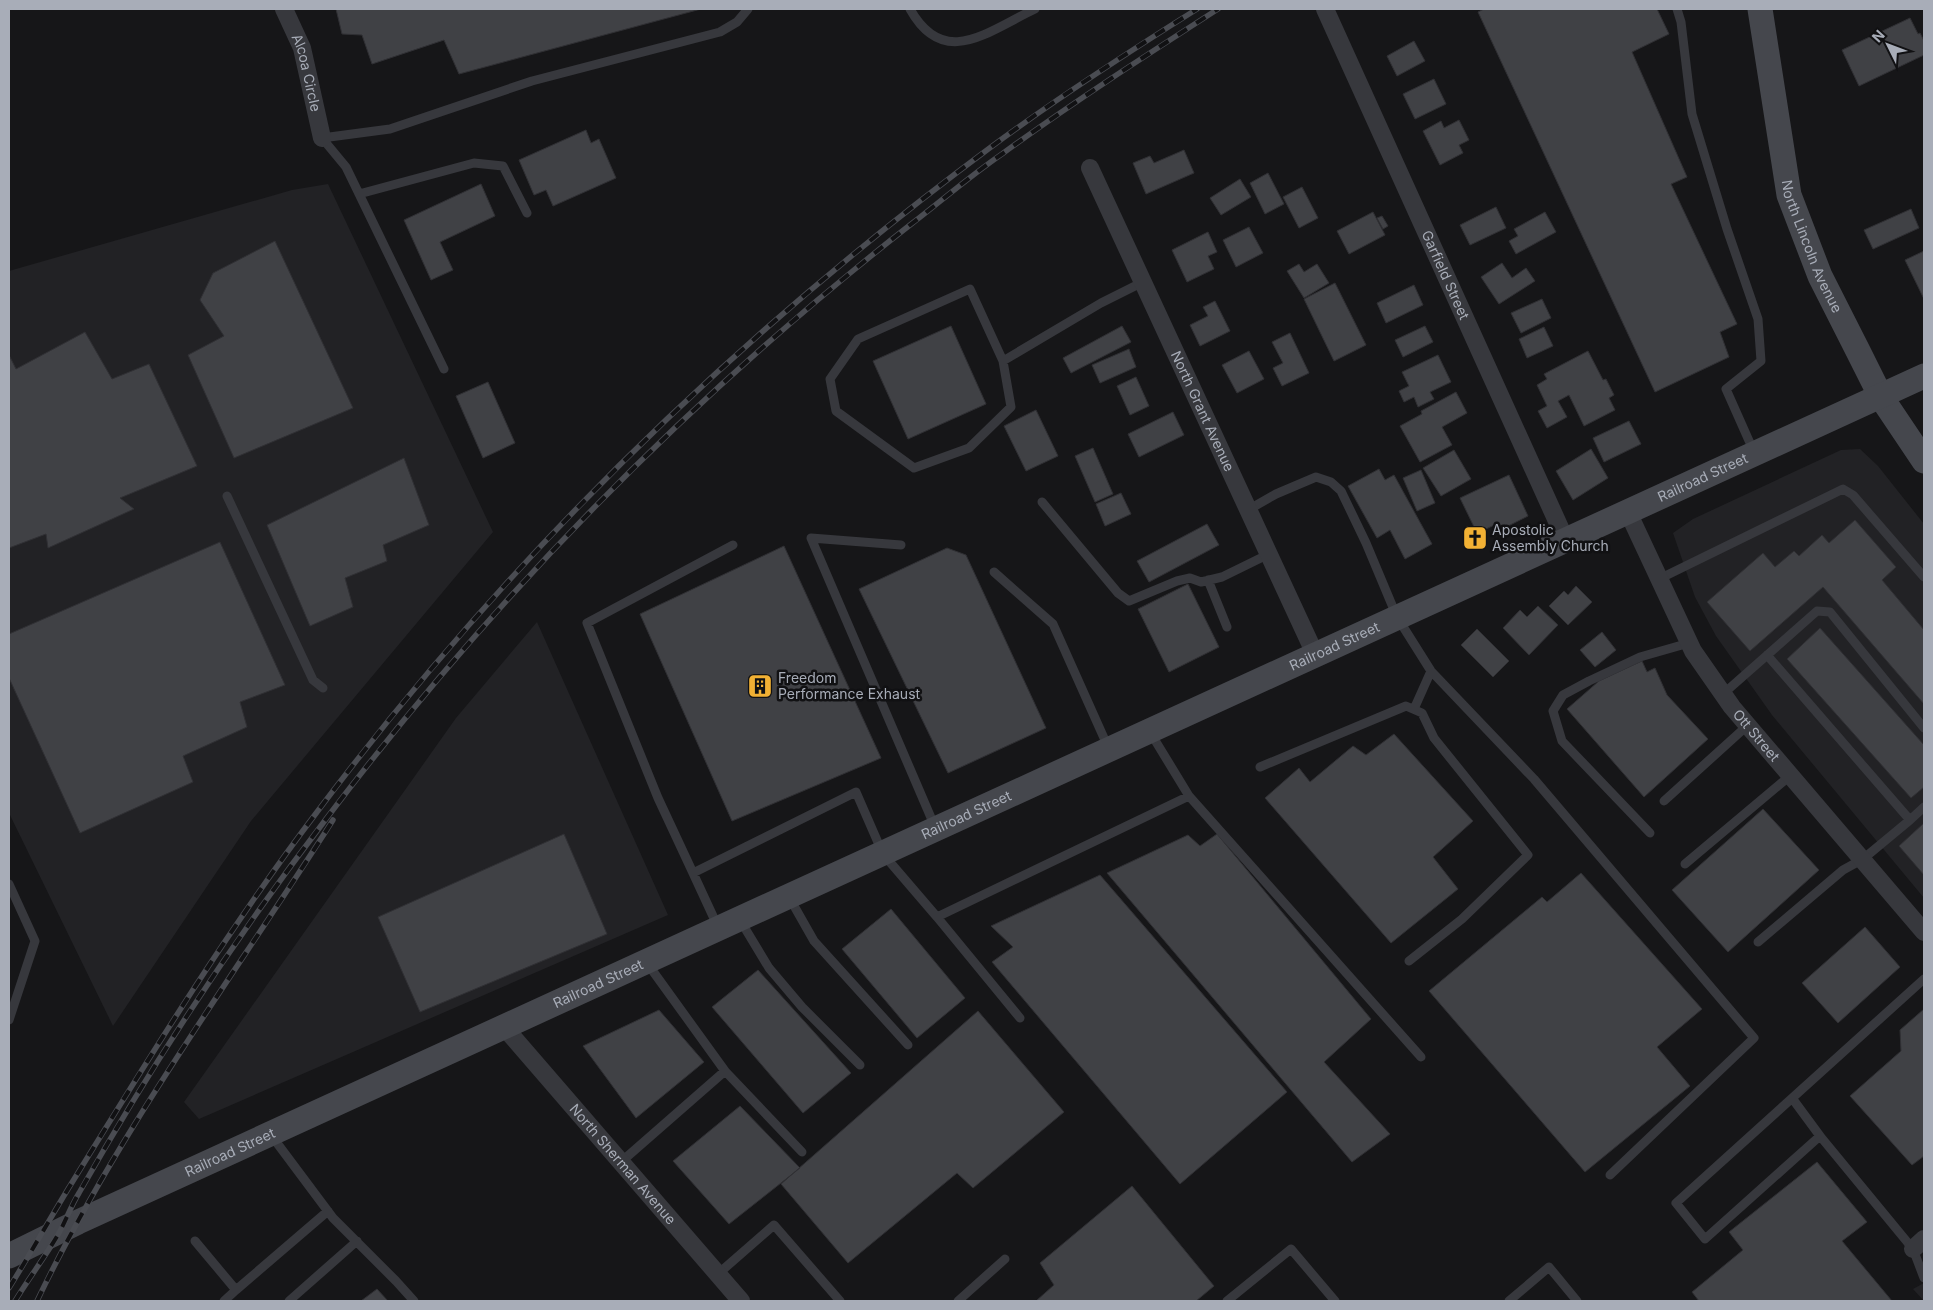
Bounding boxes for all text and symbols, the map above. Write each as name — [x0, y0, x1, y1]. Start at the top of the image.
north arrow — [1863, 20, 1913, 70]
text: N — [1868, 26, 1888, 46]
street label: Alcoa Circle — [289, 31, 325, 113]
street label: North Lincoln Avenue — [1779, 178, 1846, 315]
street label: Garfield Street — [1418, 228, 1474, 322]
street label: North Grant Avenue — [1168, 348, 1238, 474]
street label: Railroad Street — [1655, 449, 1750, 505]
place label: Apostolic Assembly Church — [1492, 521, 1609, 554]
church icon: Apostolic Assembly Church — [1462, 525, 1488, 551]
street label: Railroad Street — [1287, 618, 1382, 674]
place label: Freedom Performance Exhaust — [778, 669, 921, 702]
building icon: Freedom Performance Exhaust — [747, 673, 773, 699]
street label: Ott Street — [1730, 706, 1784, 765]
street label: Railroad Street — [918, 786, 1014, 842]
street label: Railroad Street — [550, 955, 646, 1011]
street label: North Sherman Avenue — [566, 1100, 680, 1228]
street label: Railroad Street — [182, 1124, 278, 1180]

